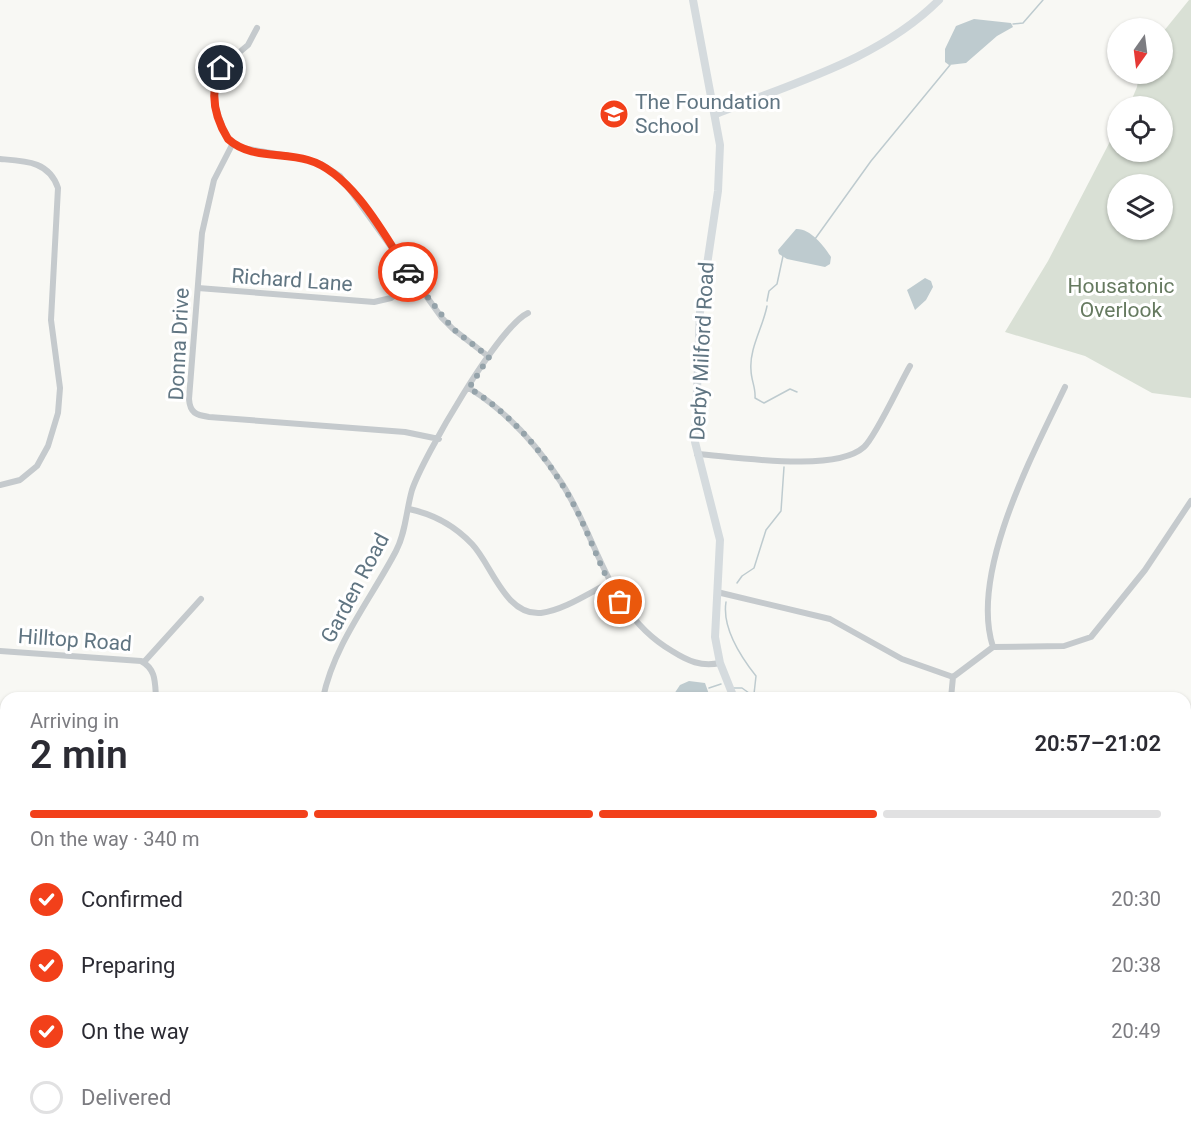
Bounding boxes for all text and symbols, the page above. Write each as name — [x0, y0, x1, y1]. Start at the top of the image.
north arrow — [1107, 18, 1173, 84]
map controls — [1107, 18, 1173, 240]
pin — [195, 42, 246, 93]
icon: home — [204, 51, 237, 84]
place label: The Foundation School — [635, 90, 781, 138]
button: locate — [1107, 96, 1173, 162]
school or university icon: The Foundation School — [598, 98, 630, 130]
button: layers — [1107, 174, 1173, 240]
courier — [378, 242, 438, 302]
icon: car — [392, 256, 425, 289]
street label: Derby Milford Road — [685, 261, 719, 441]
street label: Richard Lane — [231, 264, 353, 296]
park label: Housatonic Overlook — [1067, 274, 1175, 322]
street label: Donna Drive — [164, 287, 194, 401]
street label: Garden Road — [316, 529, 394, 647]
pin — [594, 576, 645, 627]
icon: bag — [603, 585, 636, 618]
street label: Hilltop Road — [17, 624, 133, 656]
text: Arriving in — [30, 709, 119, 733]
text: 20:57–21:02 — [1034, 731, 1161, 756]
text: 2 min — [30, 732, 128, 778]
text: On the way · 340 m — [30, 827, 199, 851]
icon: check — [30, 883, 63, 916]
text: Confirmed — [81, 887, 183, 912]
text: 20:30 — [1111, 887, 1161, 911]
icon: check — [30, 949, 63, 982]
text: Preparing — [81, 953, 175, 978]
text: 20:38 — [1111, 953, 1161, 977]
icon: check — [30, 1015, 63, 1048]
text: On the way — [81, 1019, 189, 1044]
text: 20:49 — [1111, 1019, 1161, 1043]
text: Delivered — [81, 1085, 171, 1110]

